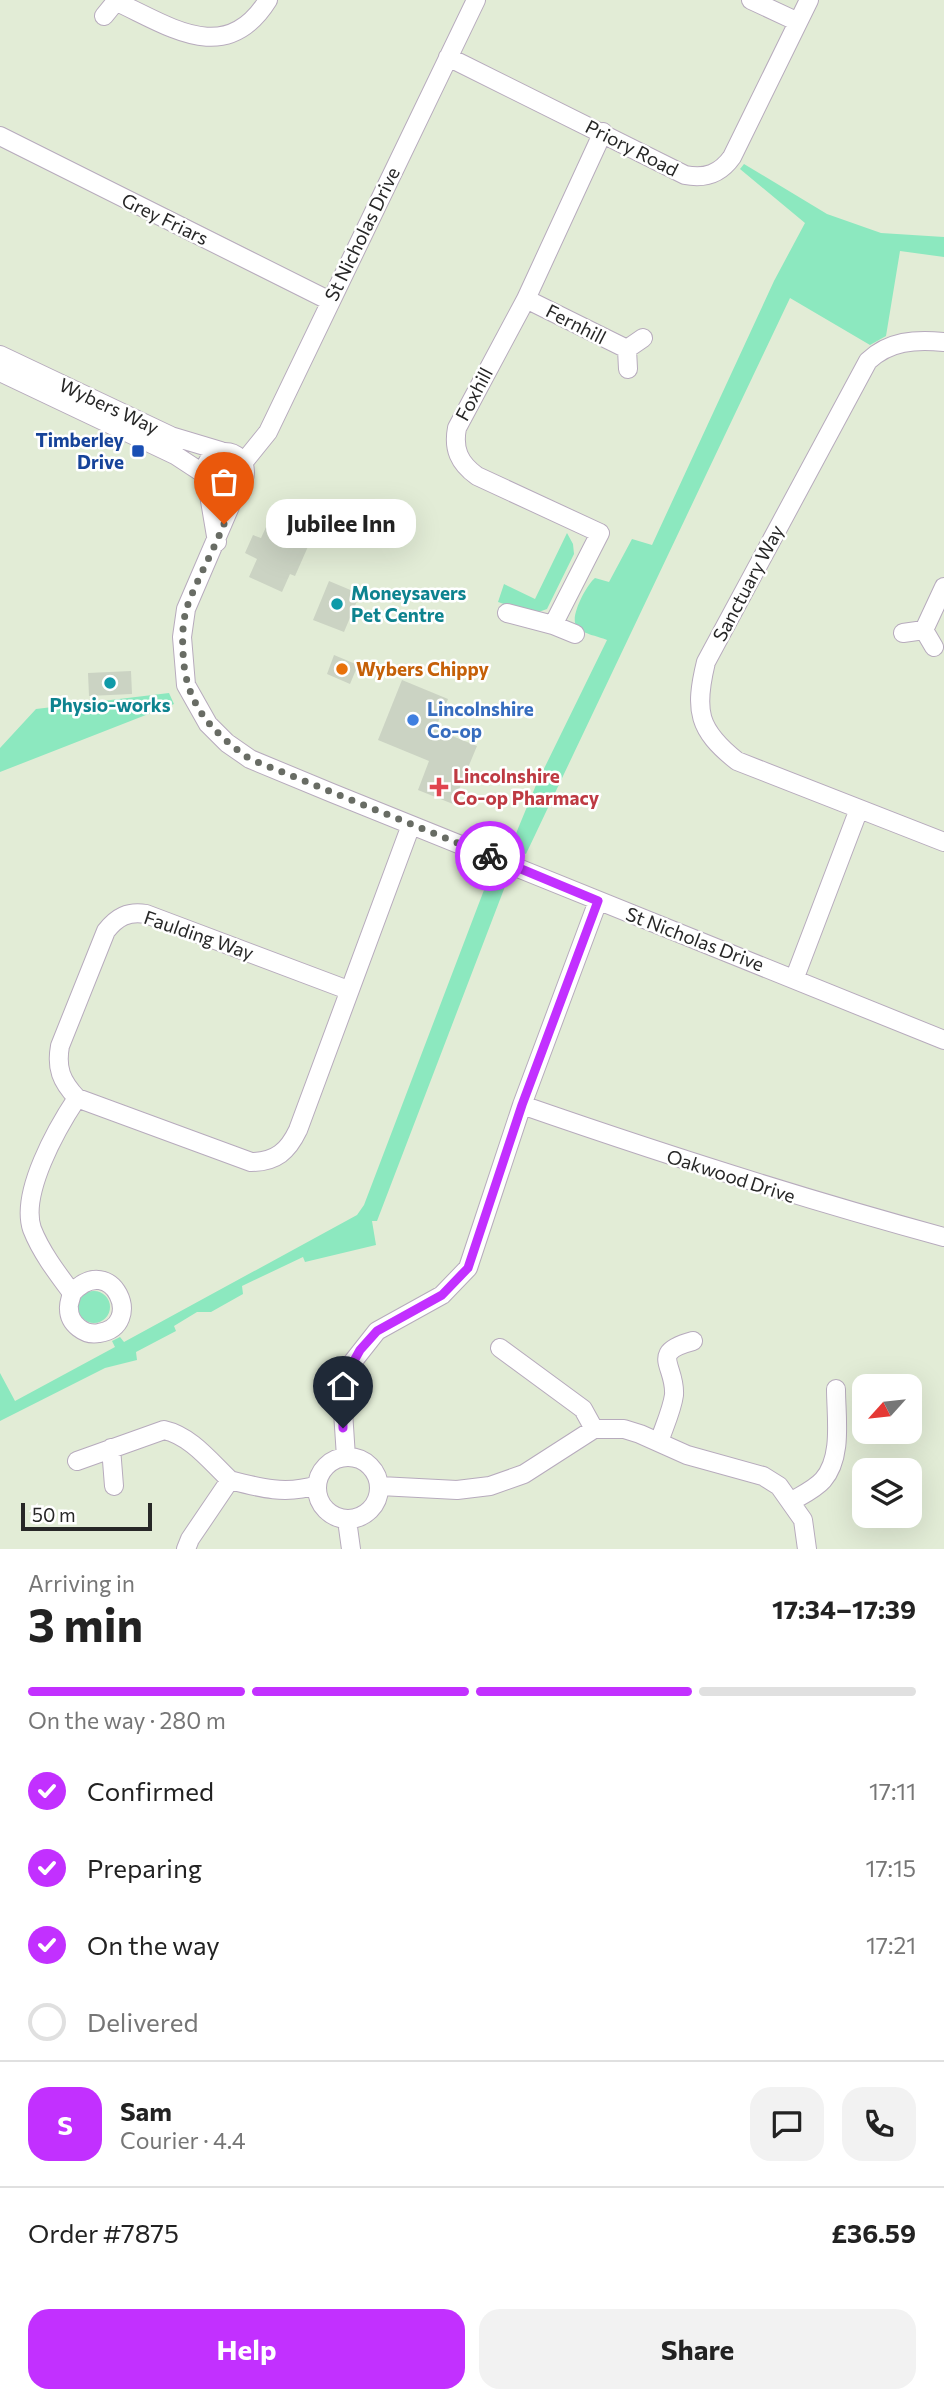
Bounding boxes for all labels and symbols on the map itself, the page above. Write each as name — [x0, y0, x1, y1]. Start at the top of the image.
street label: Priory Road — [582, 114, 683, 181]
street label: St Nicholas Drive — [319, 163, 404, 305]
street label: Grey Friars — [118, 188, 212, 249]
street label: Fernhill — [542, 299, 610, 348]
street label: Foxhill — [450, 363, 497, 424]
street label: Wybers Way — [56, 372, 163, 439]
place label: Timberley Drive — [35, 428, 125, 473]
marker: Timberley Drive — [130, 443, 146, 459]
pin — [194, 452, 254, 524]
callout: Jubilee Inn — [266, 500, 416, 548]
street label: Sanctuary Way — [707, 520, 788, 645]
place label: Moneysavers Pet Centre — [351, 581, 467, 626]
marker: Moneysavers Pet Centre — [329, 596, 345, 612]
place label: Wybers Chippy — [356, 657, 489, 680]
marker: Wybers Chippy — [334, 661, 350, 677]
marker: Physio-works — [102, 675, 118, 691]
place label: Physio-works — [49, 693, 171, 716]
place label: Lincolnshire Co-op — [427, 697, 534, 742]
marker: Lincolnshire Co-op — [405, 712, 421, 728]
place label: Lincolnshire Co-op Pharmacy — [453, 764, 600, 809]
marker: Lincolnshire Co-op Pharmacy — [431, 779, 447, 795]
courier — [455, 821, 525, 891]
street label: St Nicholas Drive — [623, 902, 768, 975]
street label: Faulding Way — [141, 905, 257, 964]
street label: Oakwood Drive — [664, 1144, 798, 1207]
pin — [313, 1356, 373, 1428]
north arrow — [852, 1374, 922, 1444]
scale bar — [21, 1500, 152, 1532]

